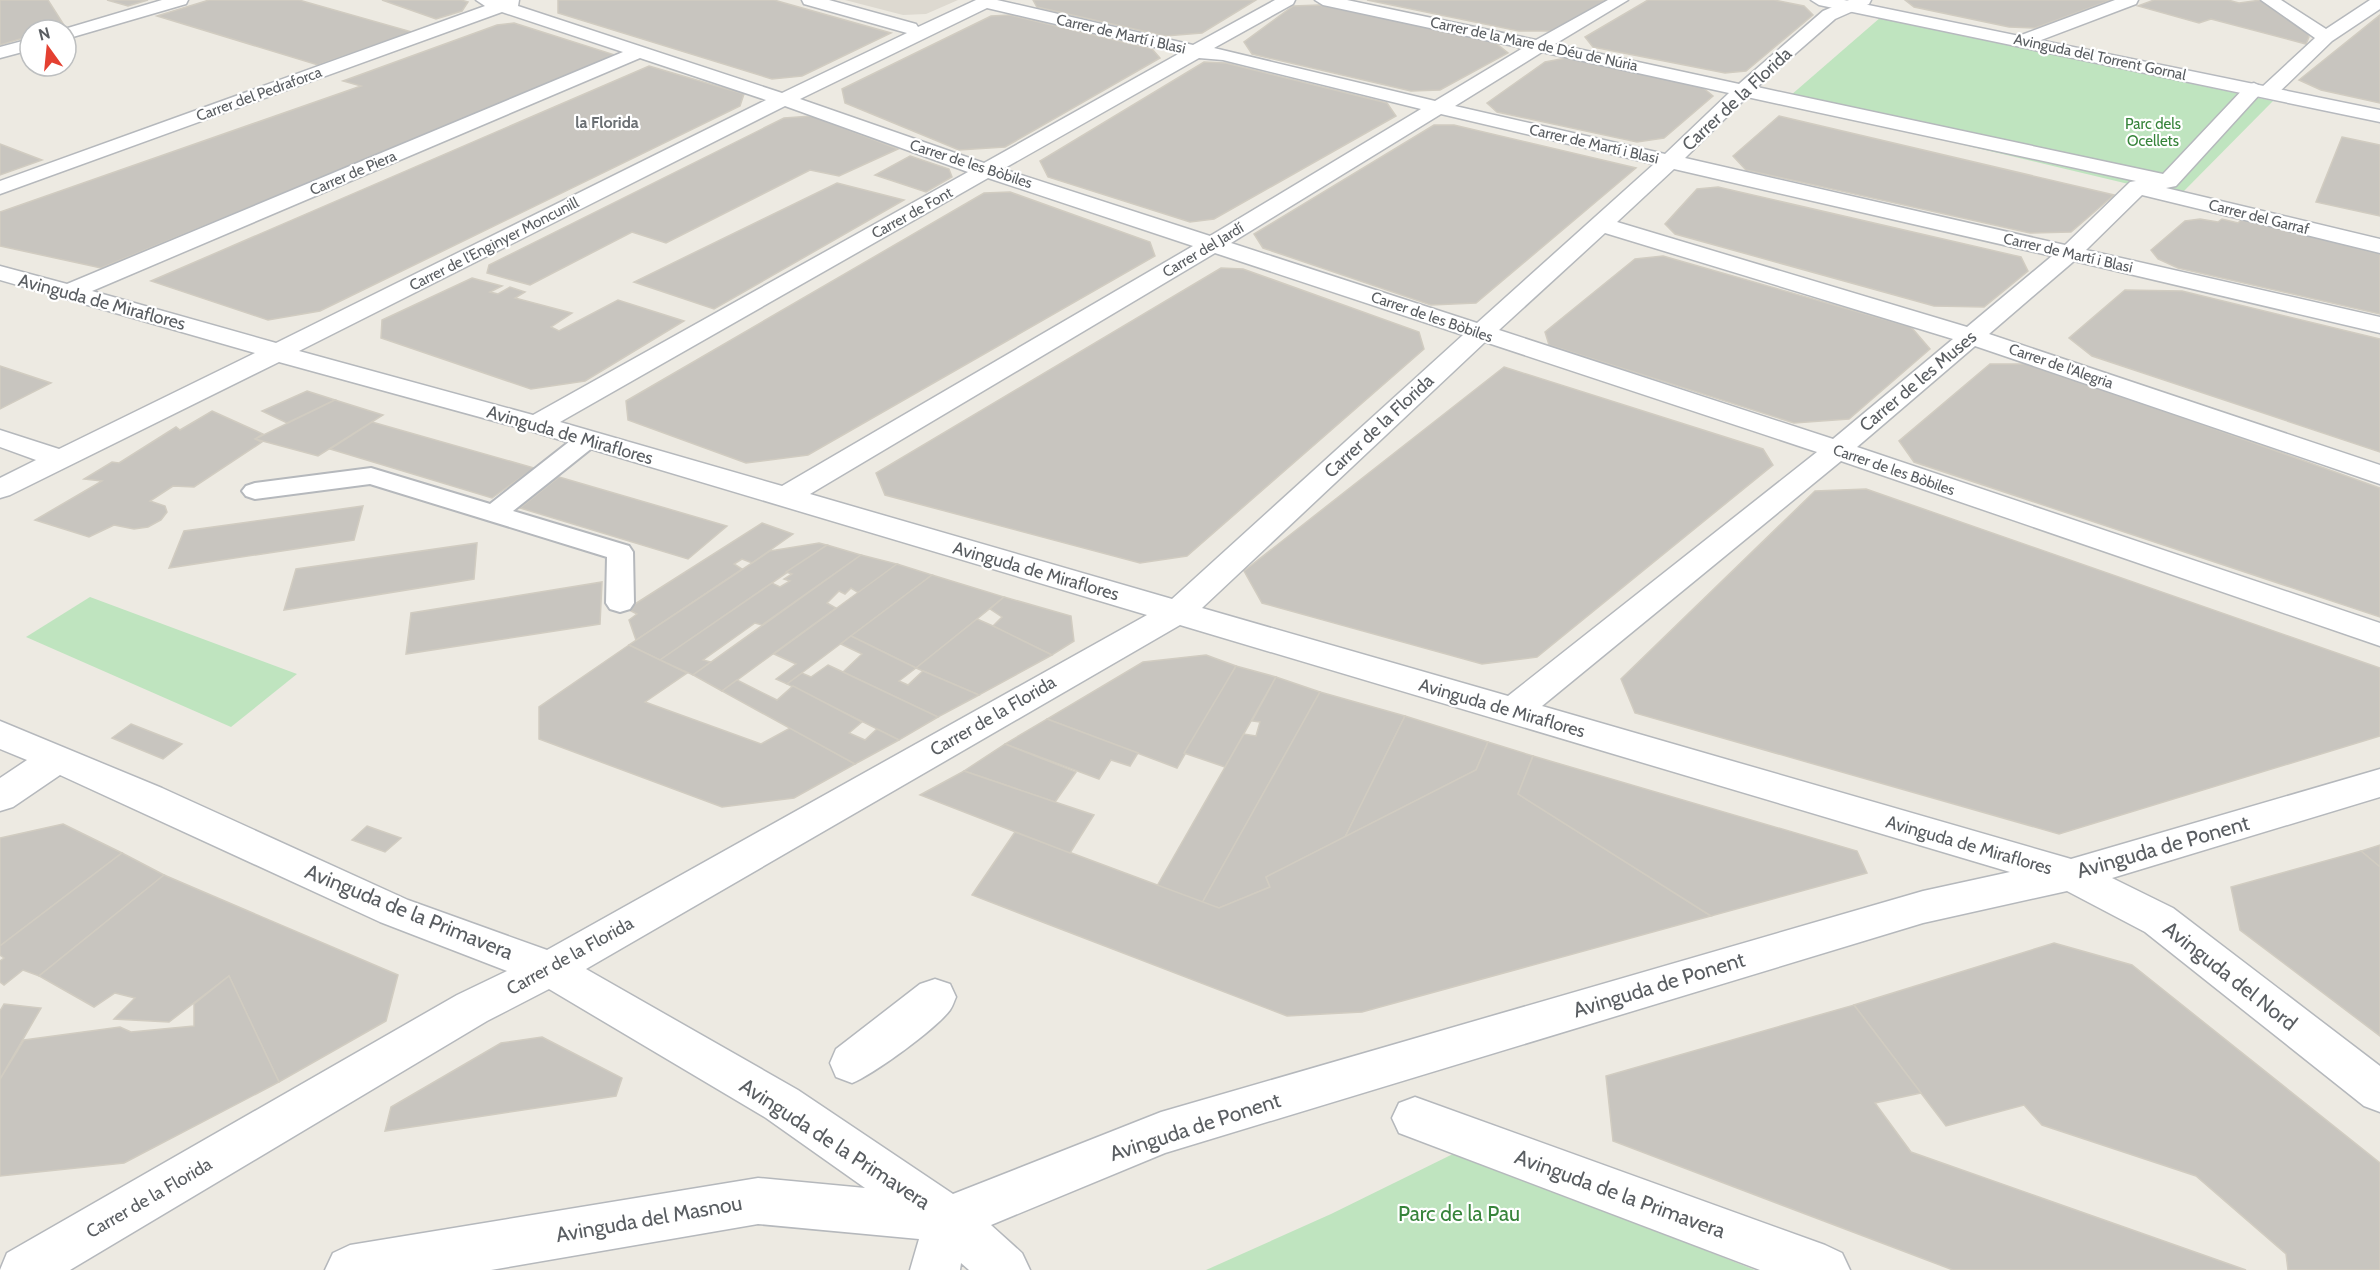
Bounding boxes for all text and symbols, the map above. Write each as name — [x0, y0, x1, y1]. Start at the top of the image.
street label: Carrer de Martí i Blasi — [1055, 10, 1187, 58]
street label: Carrer de la Mare de Déu de Núria — [1429, 13, 1640, 75]
north arrow — [18, 18, 78, 78]
text: N — [36, 23, 52, 45]
street label: Avinguda del Torrent Gornal — [2012, 30, 2188, 84]
street label: Carrer de la Florida — [1678, 42, 1797, 155]
street label: Carrer del Pedraforca — [194, 63, 325, 125]
district label: la Florida — [575, 113, 639, 132]
park label: Parc dels Ocellets — [2125, 115, 2181, 150]
street label: Carrer de Martí i Blasi — [1528, 120, 1660, 168]
street label: Carrer de les Bòbiles — [907, 136, 1035, 192]
street label: Carrer de Piera — [307, 146, 400, 199]
street label: Carrer de Font — [868, 183, 956, 243]
street label: Carrer de l'Enginyer Moncunill — [406, 193, 582, 295]
street label: Carrer del Garraf — [2207, 196, 2311, 238]
street label: Carrer del Jardí — [1159, 219, 1247, 281]
street label: Carrer de Martí i Blasi — [2002, 229, 2134, 277]
street label: Avinguda de Miraflores — [16, 269, 188, 335]
street label: Carrer de les Bòbiles — [1369, 288, 1495, 346]
street label: Carrer de les Muses — [1855, 326, 1981, 436]
street label: Carrer de l'Alegria — [2006, 340, 2116, 393]
street label: Carrer de la Florida — [1320, 369, 1439, 482]
street label: Avinguda de Miraflores — [484, 401, 656, 469]
street label: Carrer de les Bòbiles — [1831, 441, 1957, 499]
street label: Avinguda de Miraflores — [950, 537, 1122, 605]
street label: Carrer de la Florida — [926, 671, 1060, 761]
street label: Avinguda de Miraflores — [1416, 674, 1588, 742]
street label: Avinguda de Ponent — [2074, 810, 2252, 883]
street label: Avinguda de Miraflores — [1883, 811, 2055, 879]
street label: Avinguda de la Primavera — [302, 858, 517, 965]
street label: Carrer de la Florida — [503, 912, 638, 1000]
street label: Avinguda del Nord — [2158, 916, 2302, 1036]
street label: Avinguda de Ponent — [1570, 947, 1748, 1023]
street label: Avinguda de la Primavera — [735, 1073, 935, 1215]
street label: Avinguda de Ponent — [1106, 1087, 1283, 1166]
street label: Avinguda de la Primavera — [1512, 1144, 1729, 1243]
street label: Carrer de la Florida — [82, 1153, 216, 1243]
street label: Avinguda del Masnou — [554, 1190, 744, 1247]
park label: Parc de la Pau — [1398, 1201, 1520, 1226]

